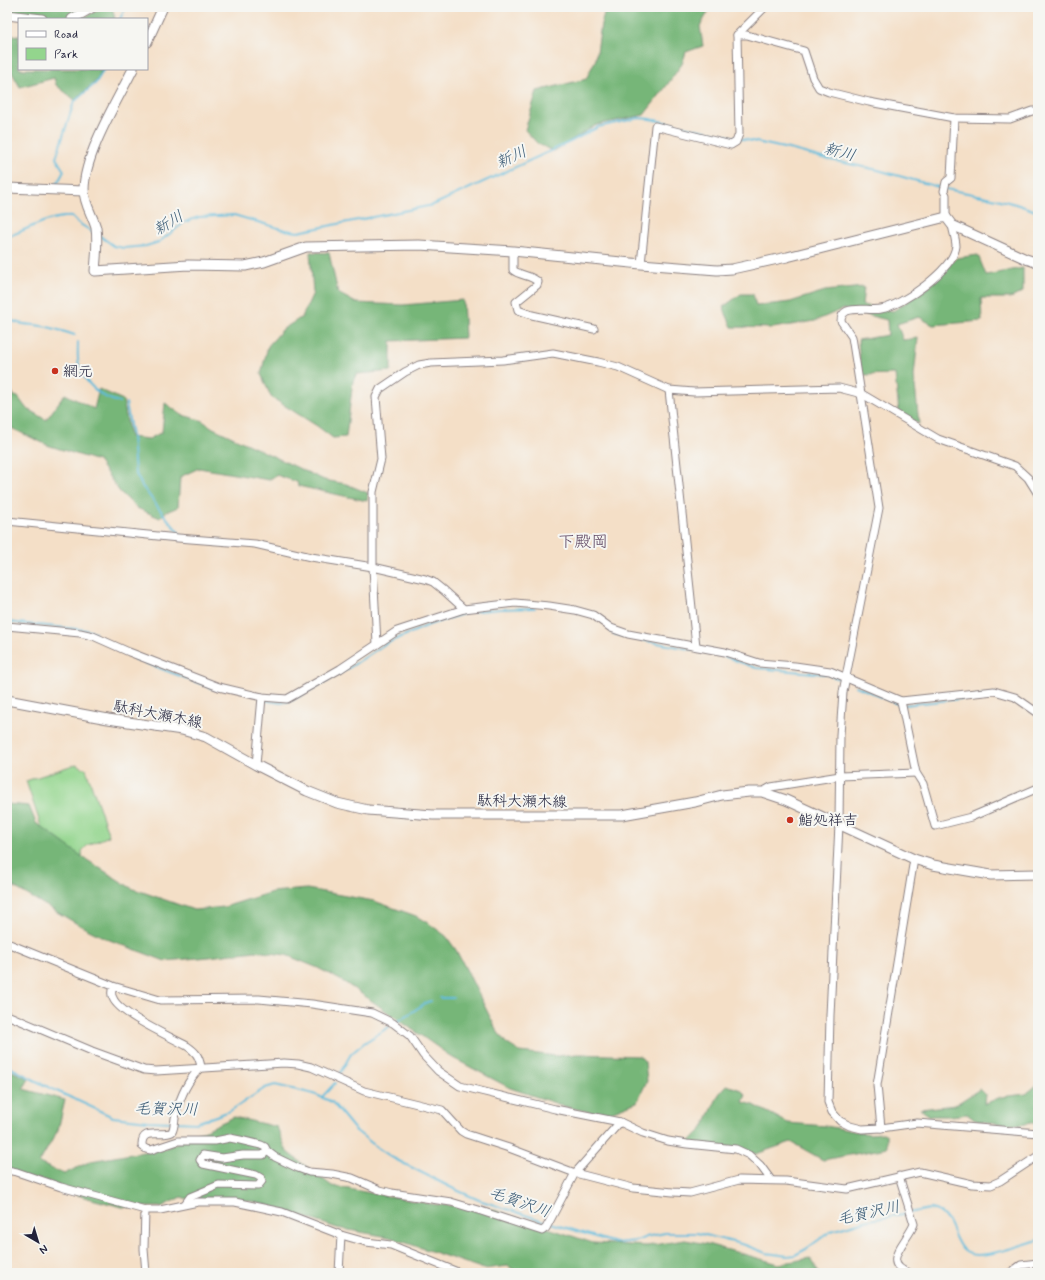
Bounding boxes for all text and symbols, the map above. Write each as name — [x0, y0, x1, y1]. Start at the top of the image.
legend — [18, 18, 148, 70]
text: Road — [54, 27, 78, 43]
text: Park — [54, 47, 78, 63]
water label: 新川 — [821, 138, 858, 167]
water label: 新川 — [493, 141, 531, 174]
water label: 新川 — [150, 206, 188, 241]
place label: 網元 — [63, 362, 93, 382]
marker: 網元 — [50, 366, 60, 376]
district label: 下殿岡 — [558, 531, 609, 553]
street label: 駄科大瀬木線 — [112, 697, 204, 733]
street label: 駄科大瀬木線 — [477, 791, 567, 813]
place label: 鮨処祥吉 — [798, 811, 858, 831]
marker: 鮨処祥吉 — [785, 815, 795, 825]
water label: 毛賀沢川 — [134, 1098, 198, 1121]
water label: 毛賀沢川 — [486, 1182, 553, 1223]
water label: 毛賀沢川 — [835, 1197, 902, 1230]
north arrow — [18, 1222, 58, 1262]
text: N — [36, 1241, 51, 1257]

